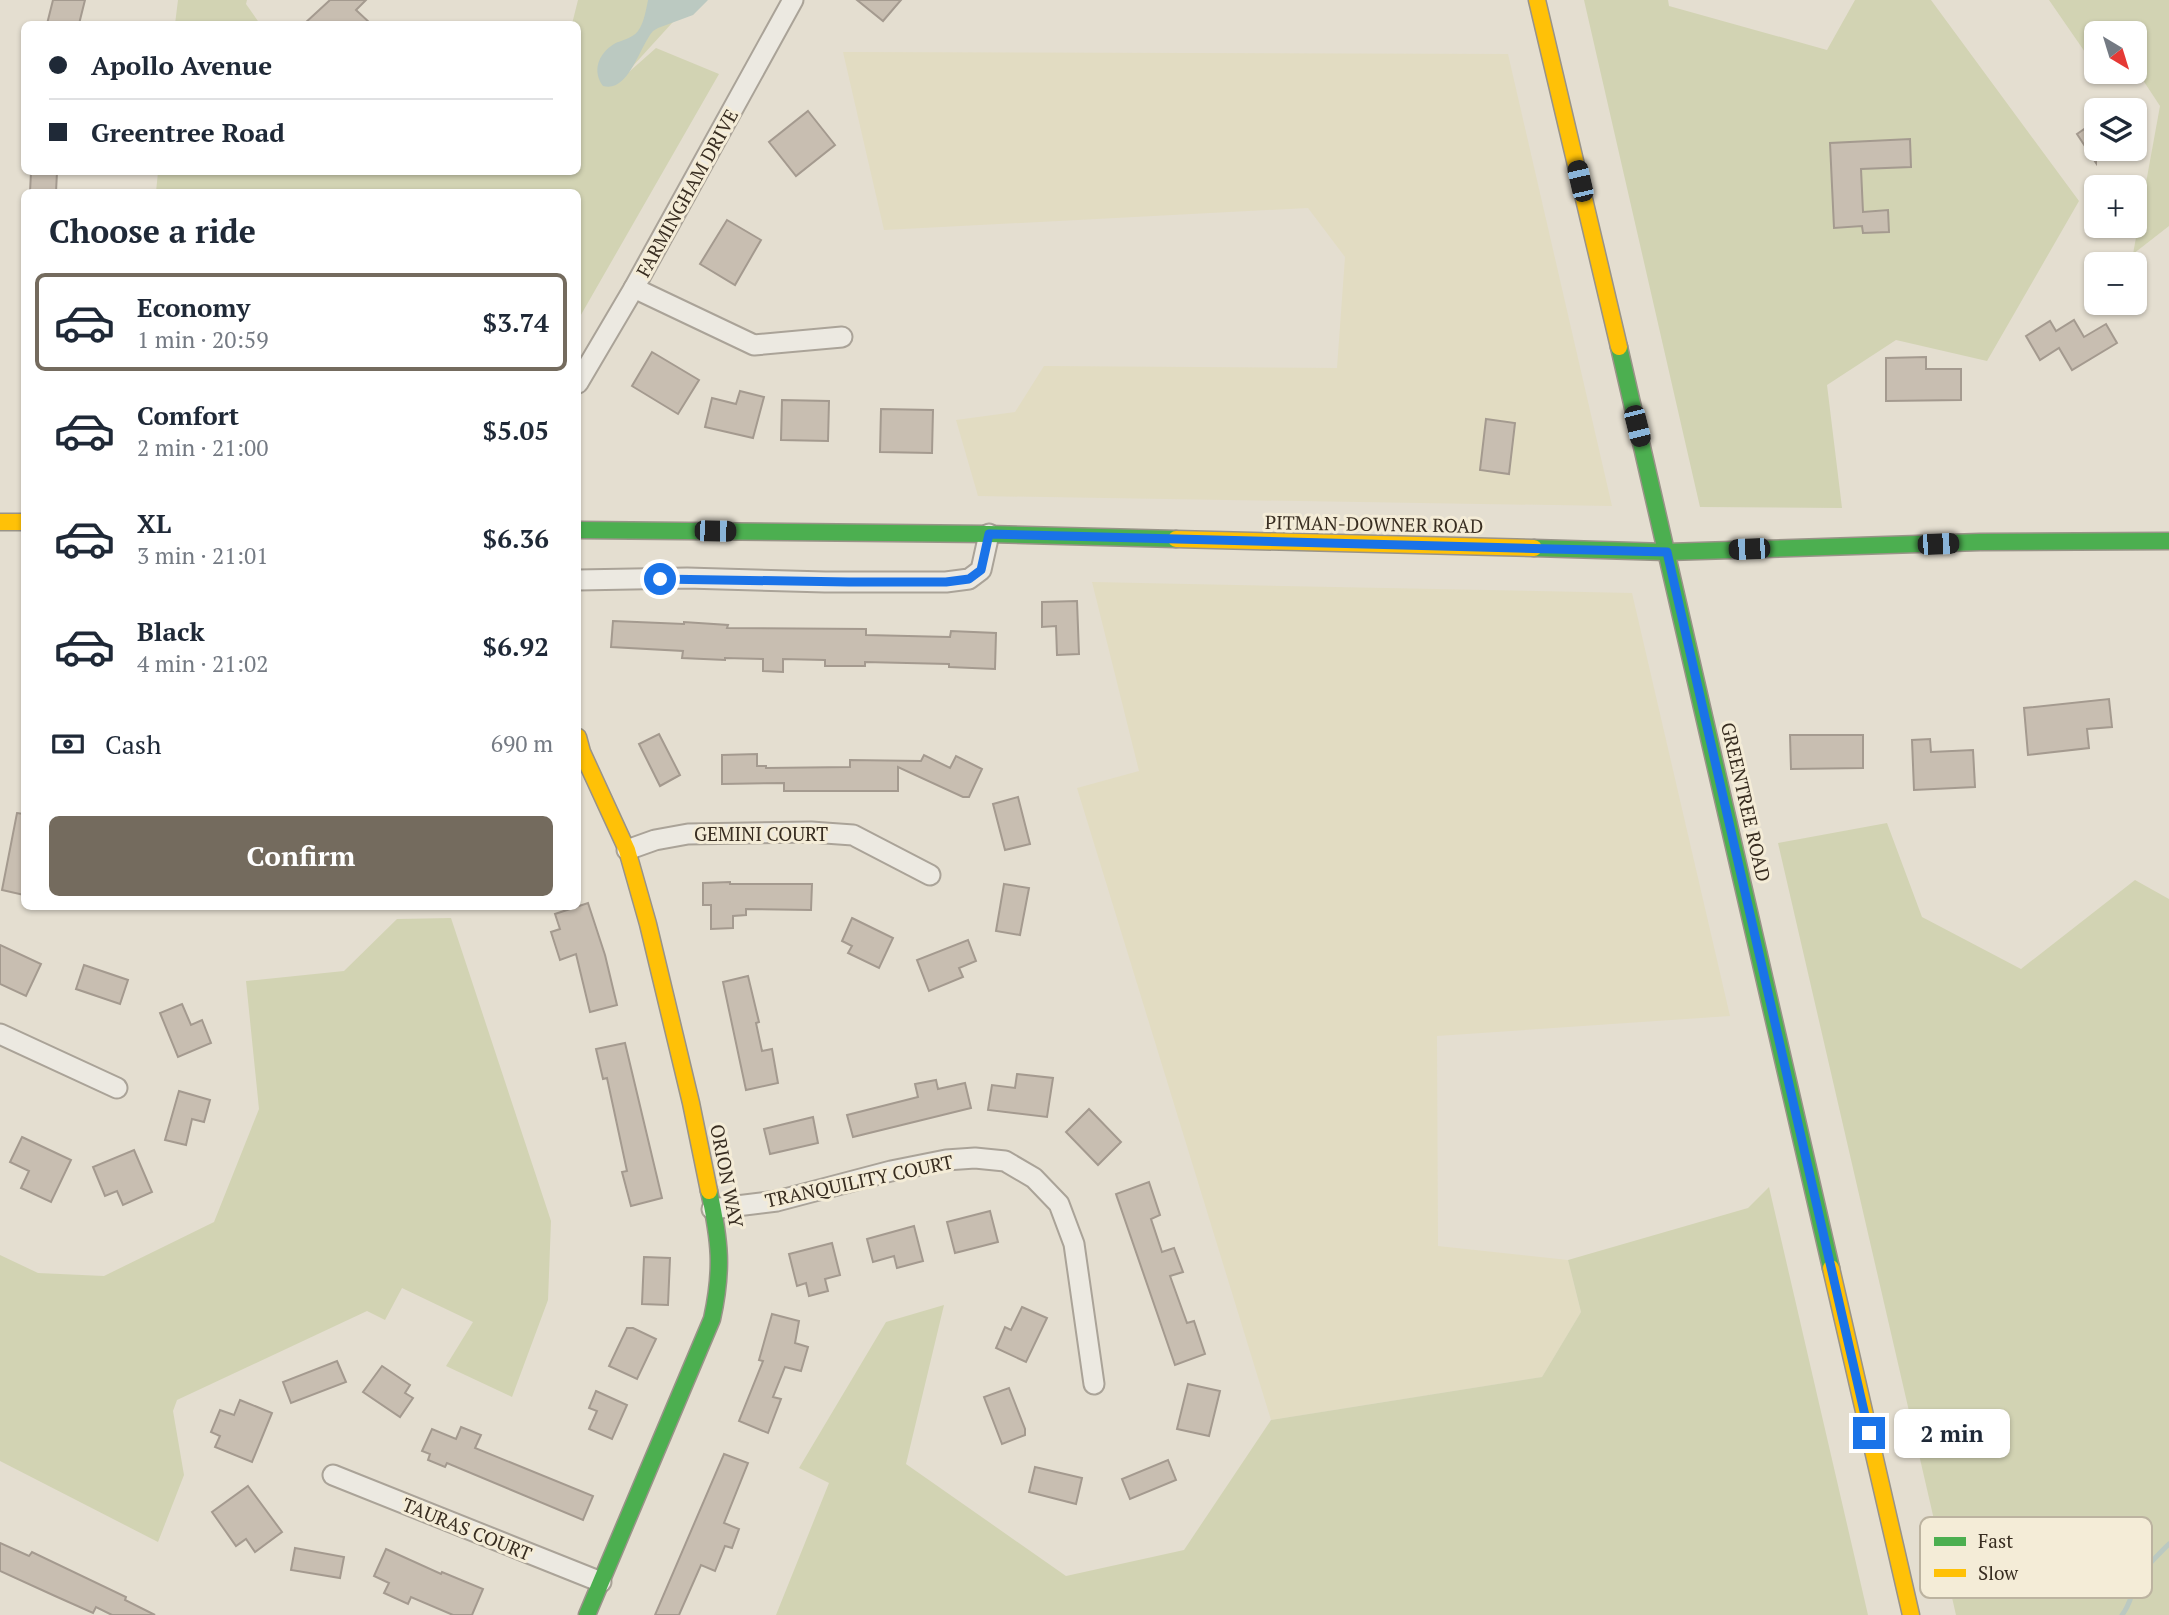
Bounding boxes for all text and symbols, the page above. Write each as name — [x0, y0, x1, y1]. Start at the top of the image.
north arrow — [2084, 21, 2147, 84]
map controls — [2084, 21, 2147, 315]
text: Apollo Avenue — [91, 48, 272, 82]
button: layers — [2084, 98, 2147, 161]
street label: FARMINGHAM DRIVE — [630, 104, 743, 281]
text: Greentree Road — [91, 115, 285, 149]
car — [1566, 158, 1595, 204]
button: + — [2084, 175, 2147, 238]
text: Choose a ride — [49, 210, 256, 252]
button: − — [2084, 252, 2147, 315]
text: Economy — [137, 290, 250, 324]
icon: car — [53, 291, 116, 354]
text: $3.74 — [483, 305, 549, 339]
text: 1 min · 20:59 — [137, 324, 269, 355]
text: Comfort — [137, 398, 239, 432]
icon: car — [53, 399, 116, 462]
car — [1622, 403, 1653, 449]
text: $5.05 — [483, 413, 549, 447]
text: 2 min · 21:00 — [137, 432, 269, 463]
text: XL — [137, 506, 171, 540]
icon: car — [53, 507, 116, 570]
street label: PITMAN-DOWNER ROAD — [1265, 509, 1483, 538]
car — [694, 520, 737, 542]
text: $6.36 — [483, 521, 549, 555]
car — [1917, 533, 1960, 555]
car — [1728, 538, 1771, 560]
text: 3 min · 21:01 — [137, 540, 269, 571]
route start — [644, 563, 676, 595]
text: Black — [137, 614, 205, 648]
icon: car — [53, 615, 116, 678]
text: $6.92 — [483, 629, 549, 663]
text: 4 min · 21:02 — [137, 648, 269, 679]
street label: GREENTREE ROAD — [1716, 720, 1777, 884]
icon: cash — [49, 725, 87, 763]
text: Cash — [105, 727, 161, 761]
text: 690 m — [491, 728, 553, 759]
button: Confirm — [49, 816, 553, 896]
street label: GEMINI COURT — [694, 821, 828, 846]
street label: ORION WAY — [705, 1122, 750, 1231]
street label: TRANQUILITY COURT — [763, 1148, 955, 1213]
callout: 2 min — [1894, 1408, 2009, 1458]
route end — [1853, 1417, 1885, 1449]
text: 2 min — [1921, 1418, 1983, 1449]
street label: TAURAS COURT — [399, 1491, 536, 1566]
legend — [1920, 1517, 2152, 1598]
text: Fast — [1978, 1528, 2013, 1553]
text: Slow — [1978, 1560, 2019, 1585]

